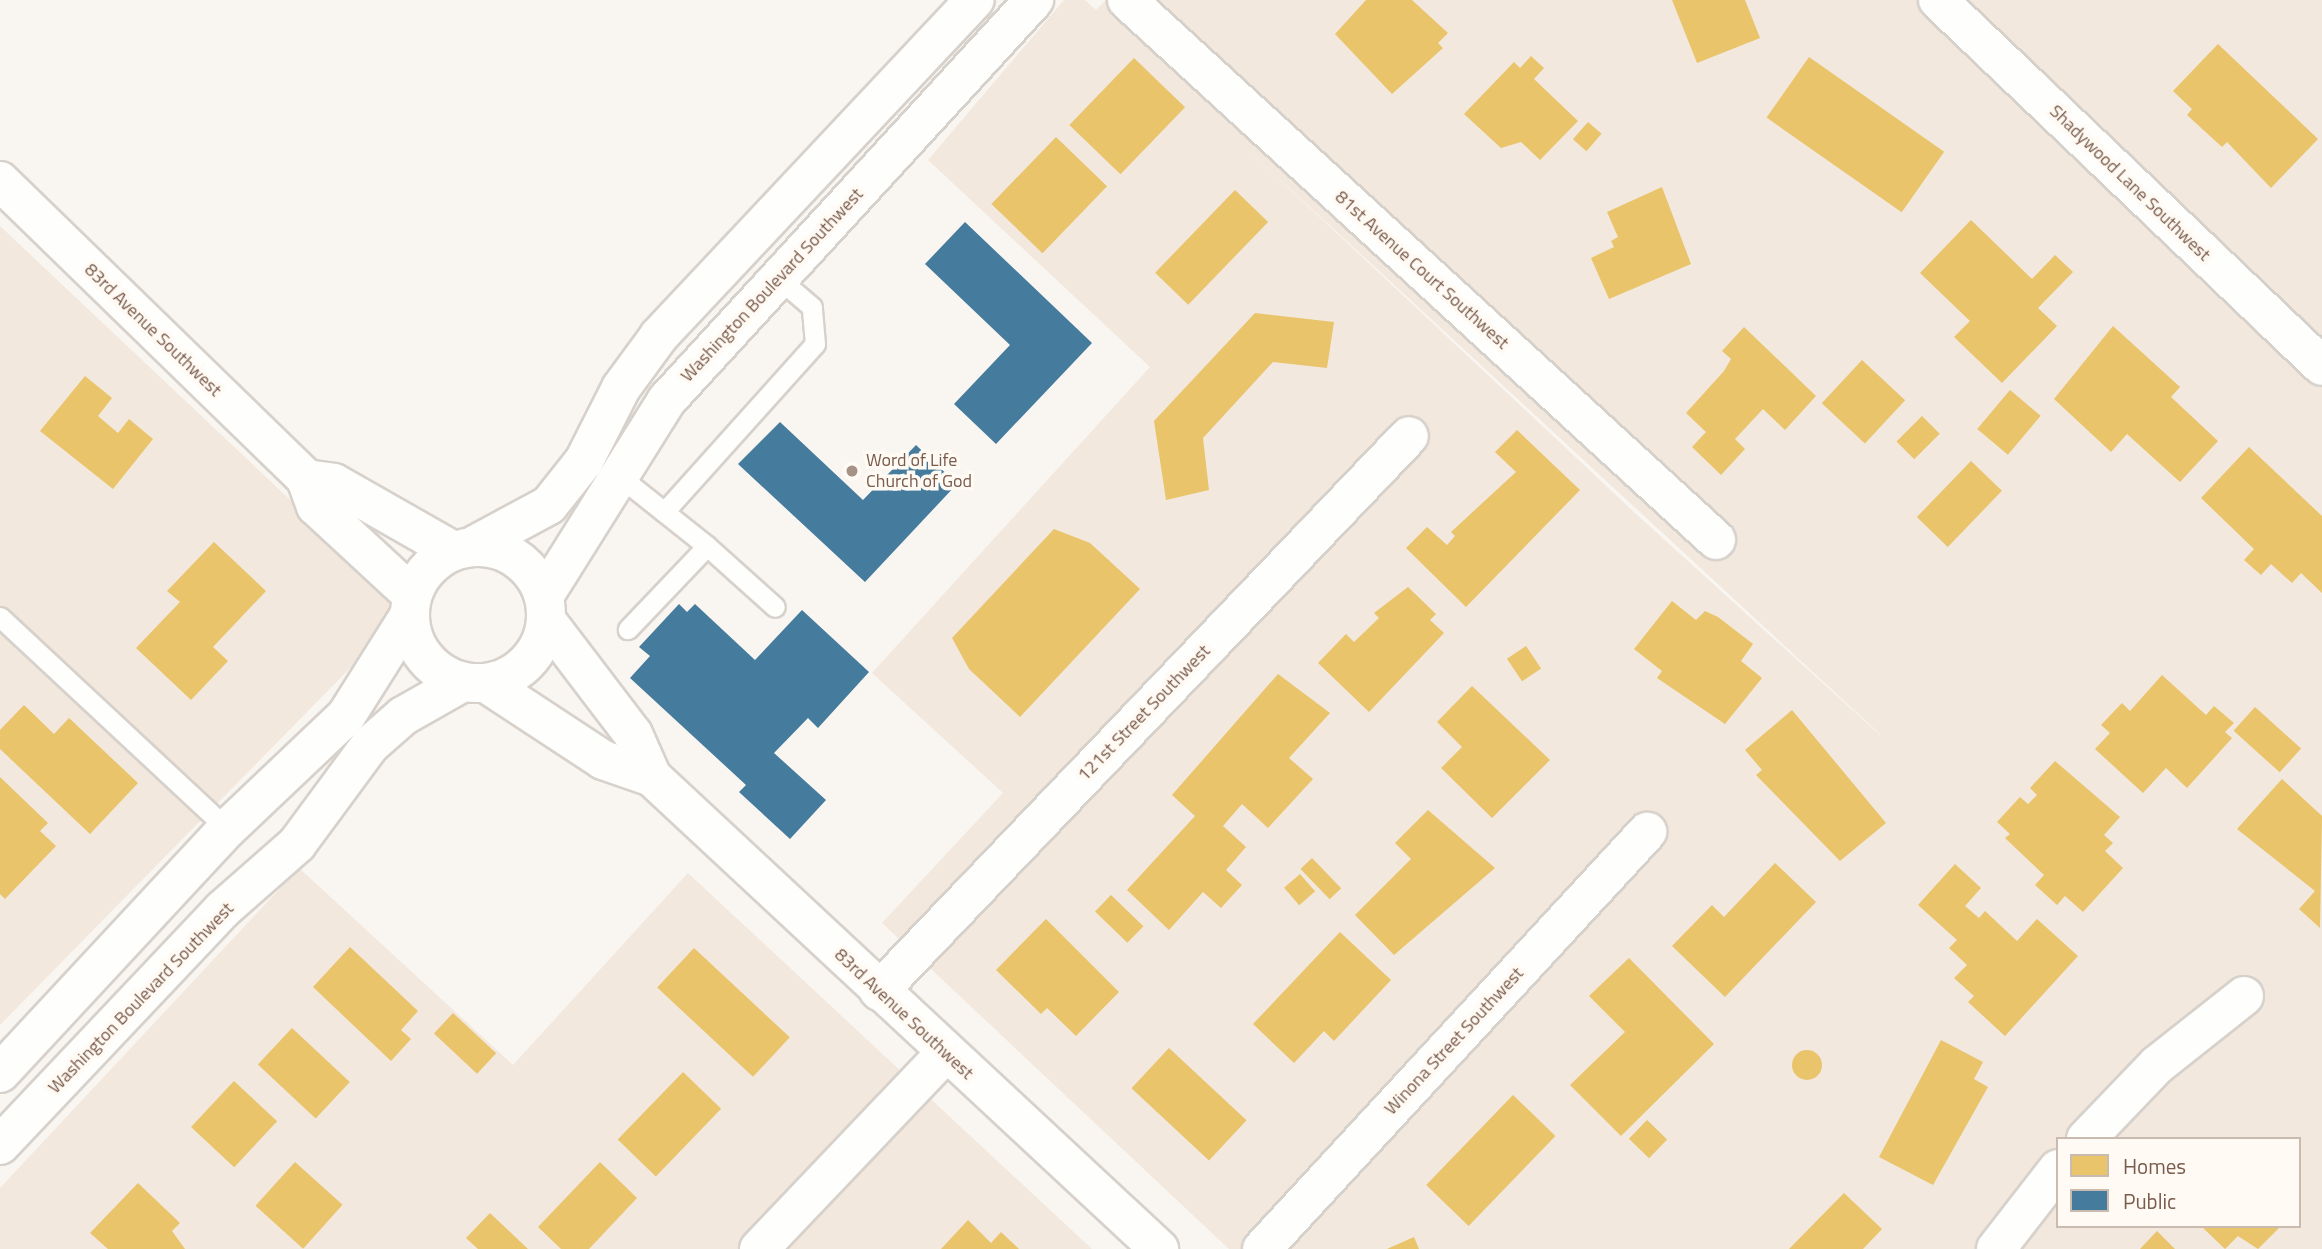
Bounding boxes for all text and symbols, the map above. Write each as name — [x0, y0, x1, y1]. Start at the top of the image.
street label: Shadywood Lane Southwest — [2045, 100, 2215, 266]
street label: Washington Boulevard Southwest — [676, 184, 868, 386]
street label: 81st Avenue Court Southwest — [1331, 186, 1513, 354]
street label: 83rd Avenue Southwest — [80, 259, 226, 401]
place label: Word of Life Church of God — [866, 450, 972, 492]
marker: Word of Life Church of God — [844, 463, 860, 479]
street label: 121st Street Southwest — [1073, 640, 1215, 786]
street label: Washington Boulevard Southwest — [44, 898, 238, 1098]
street label: 83rd Avenue Southwest — [830, 944, 978, 1084]
street label: Winona Street Southwest — [1380, 963, 1528, 1119]
legend — [2056, 1137, 2301, 1228]
text: Homes — [2123, 1150, 2186, 1182]
text: Public — [2123, 1185, 2176, 1217]

